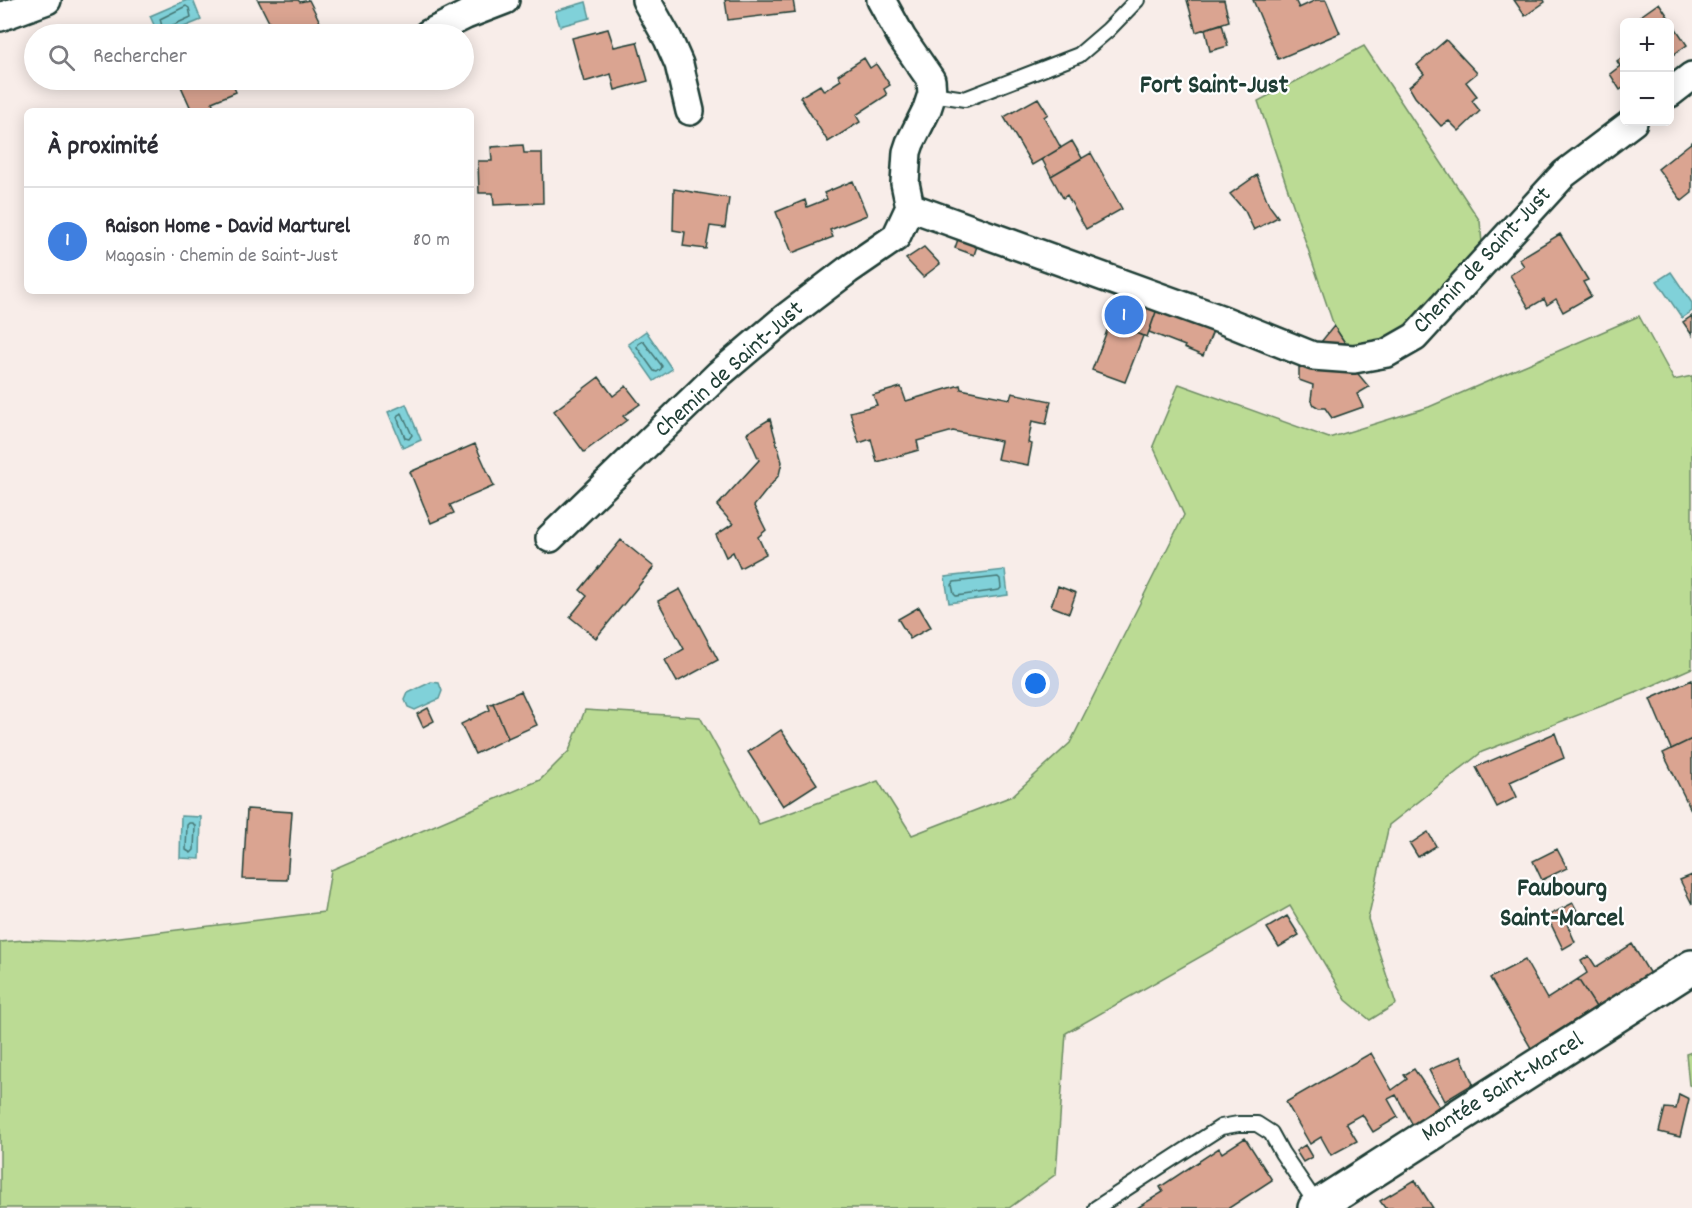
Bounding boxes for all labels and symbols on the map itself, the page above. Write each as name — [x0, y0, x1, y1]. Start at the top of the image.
district label: Fort Saint-Just — [1140, 68, 1289, 105]
street label: Chemin de Saint-Just — [1406, 180, 1561, 342]
pin: 1 — [1104, 292, 1144, 338]
street label: Chemin de Saint-Just — [648, 294, 812, 446]
your location — [1021, 669, 1050, 698]
district label: Faubourg Saint-Marcel — [1500, 871, 1625, 938]
street label: Montée Saint-Marcel — [1415, 1024, 1591, 1152]

